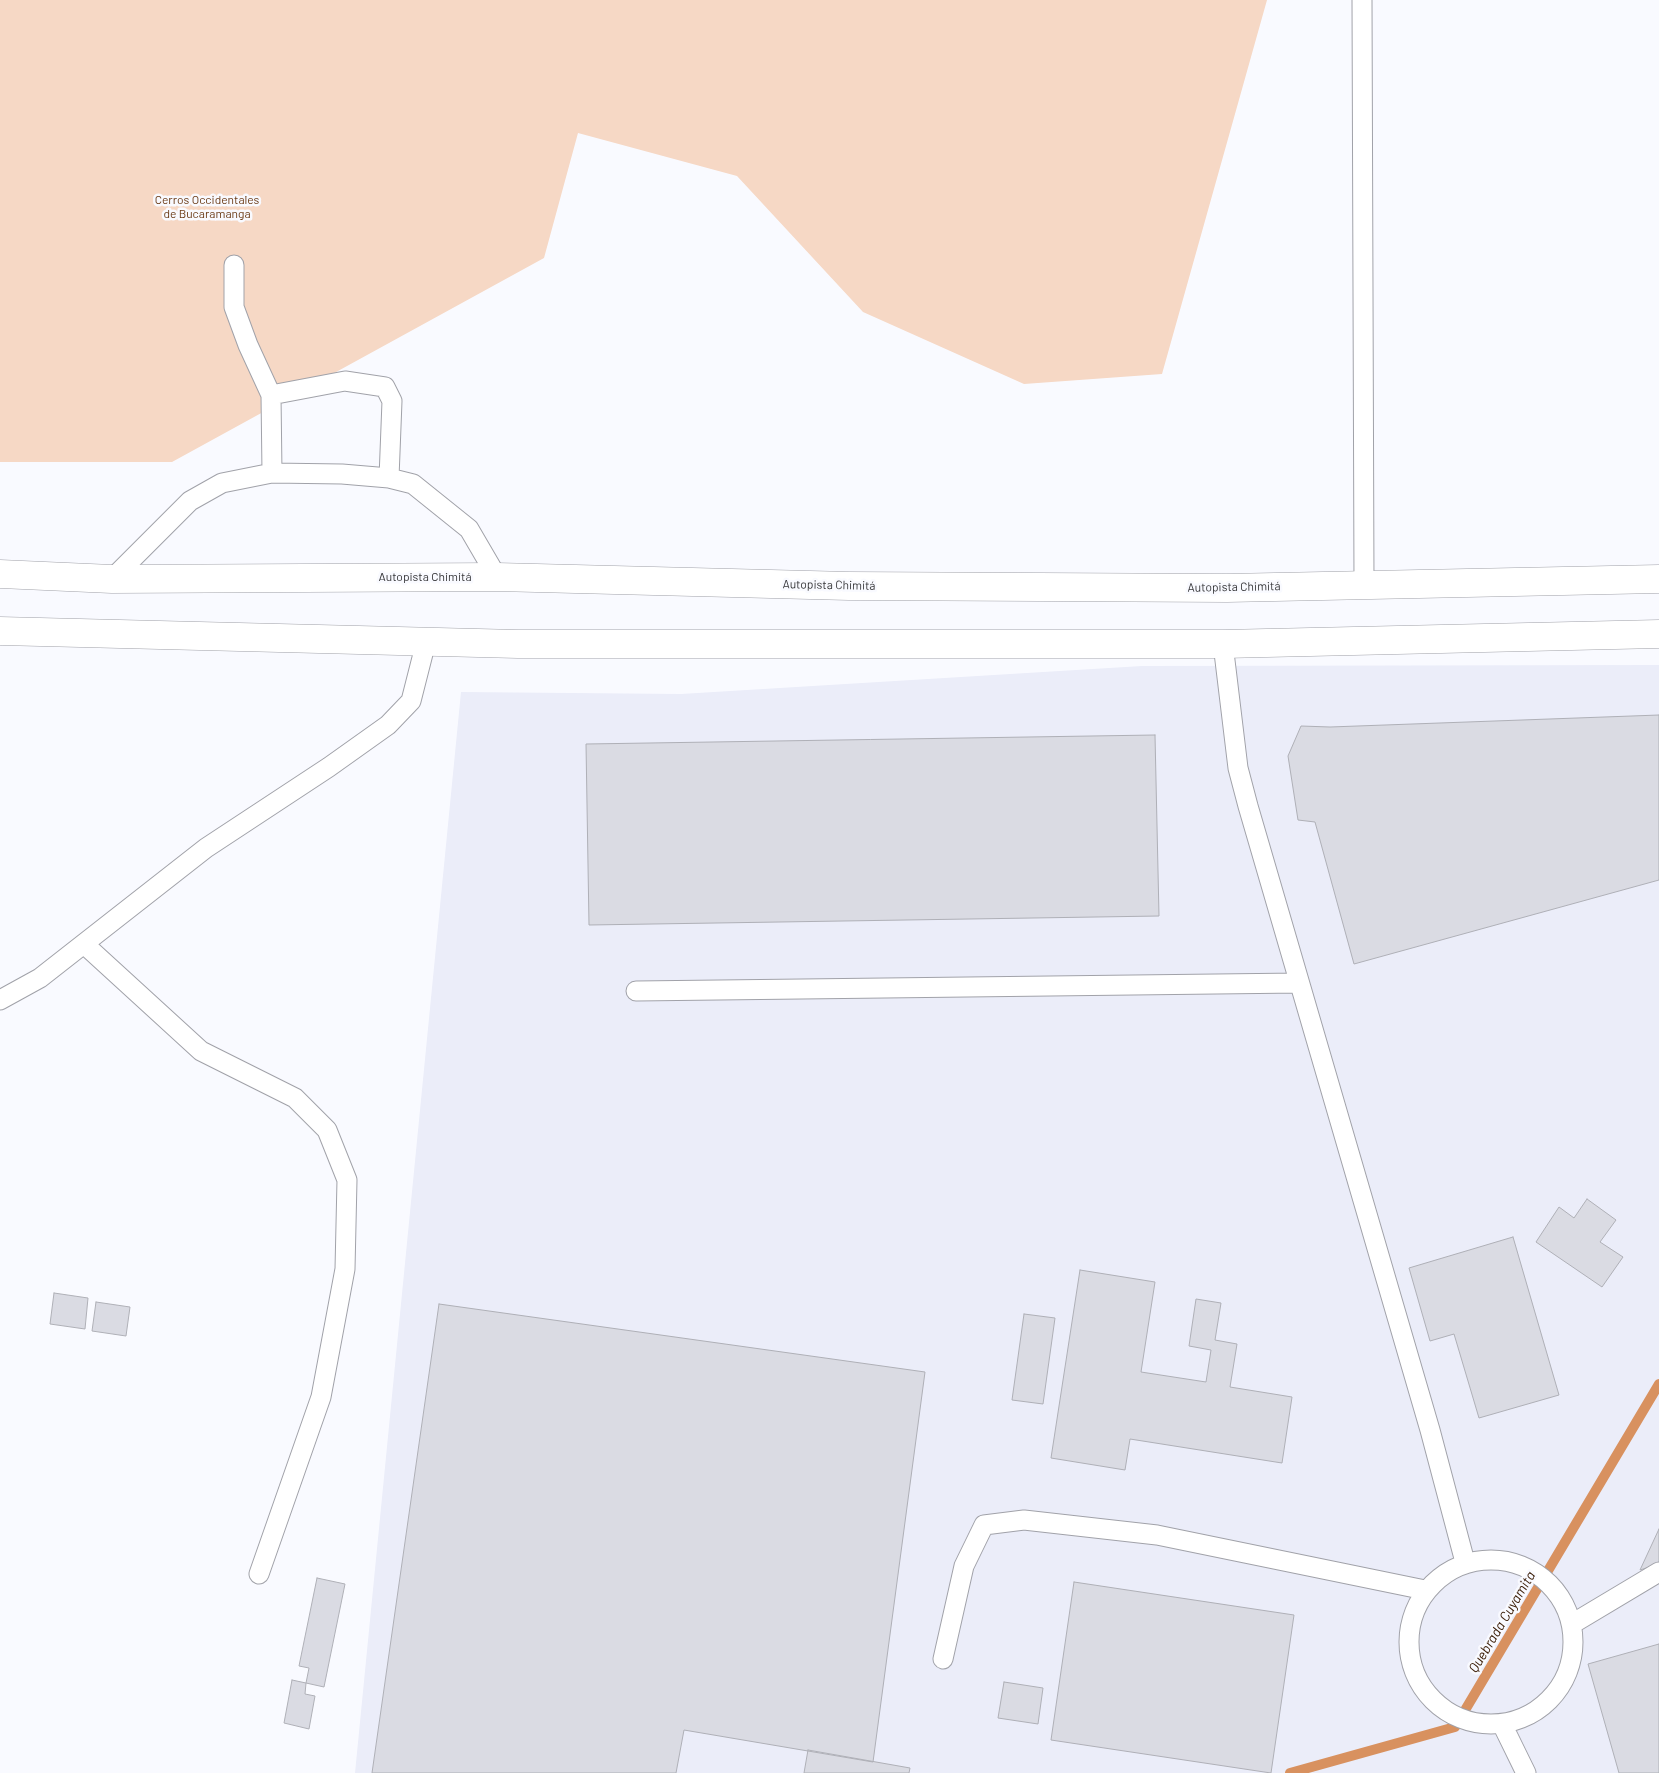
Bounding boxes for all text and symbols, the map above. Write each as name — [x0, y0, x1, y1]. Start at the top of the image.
park label: Cerros Occidentales de Bucaramanga — [155, 193, 259, 221]
street label: Autopista Chimitá — [378, 570, 472, 584]
street label: Autopista Chimitá — [782, 577, 876, 593]
street label: Autopista Chimitá — [1187, 579, 1281, 595]
water label: Quebrada Cuyamita — [1465, 1568, 1539, 1676]

